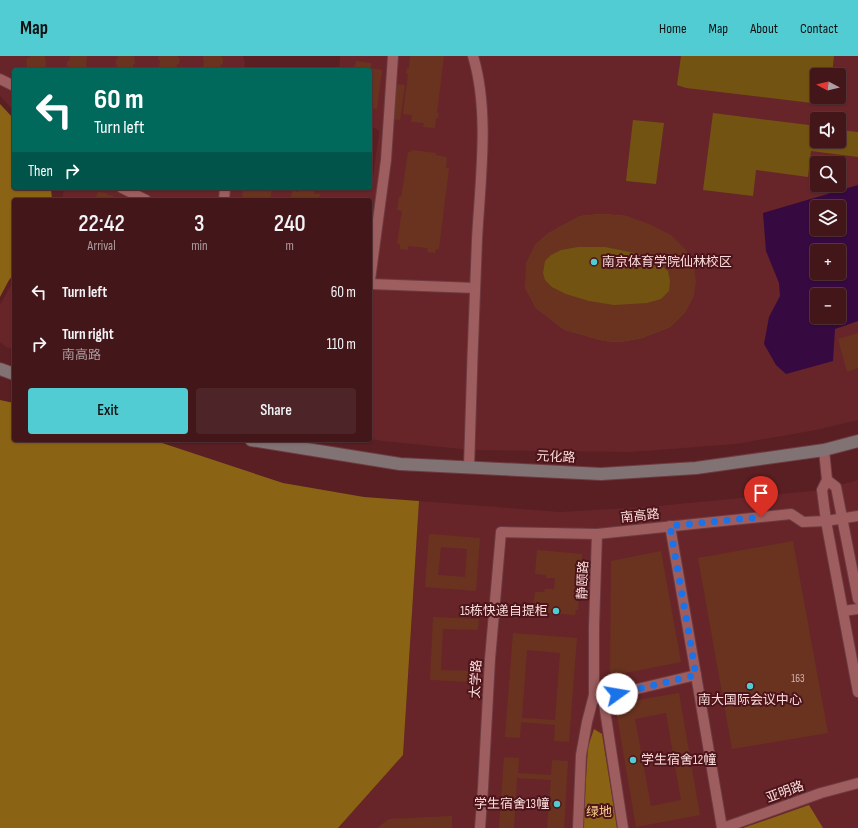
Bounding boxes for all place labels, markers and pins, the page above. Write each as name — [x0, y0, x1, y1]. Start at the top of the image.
place label: 南京体育学院仙林校区 — [602, 254, 732, 270]
marker: 南京体育学院仙林校区 — [589, 257, 599, 267]
pin — [744, 476, 778, 517]
place label: 15栋快递自提柜 — [460, 603, 548, 619]
marker: 15栋快递自提柜 — [551, 606, 561, 616]
marker: 南大国际会议中心 — [745, 681, 755, 691]
place label: 南大国际会议中心 — [698, 692, 802, 708]
place label: 学生宿舍12幢 — [641, 752, 716, 768]
marker: 学生宿舍12幢 — [628, 755, 638, 765]
place label: 学生宿舍13幢 — [474, 796, 549, 812]
marker: 学生宿舍13幢 — [552, 799, 562, 809]

